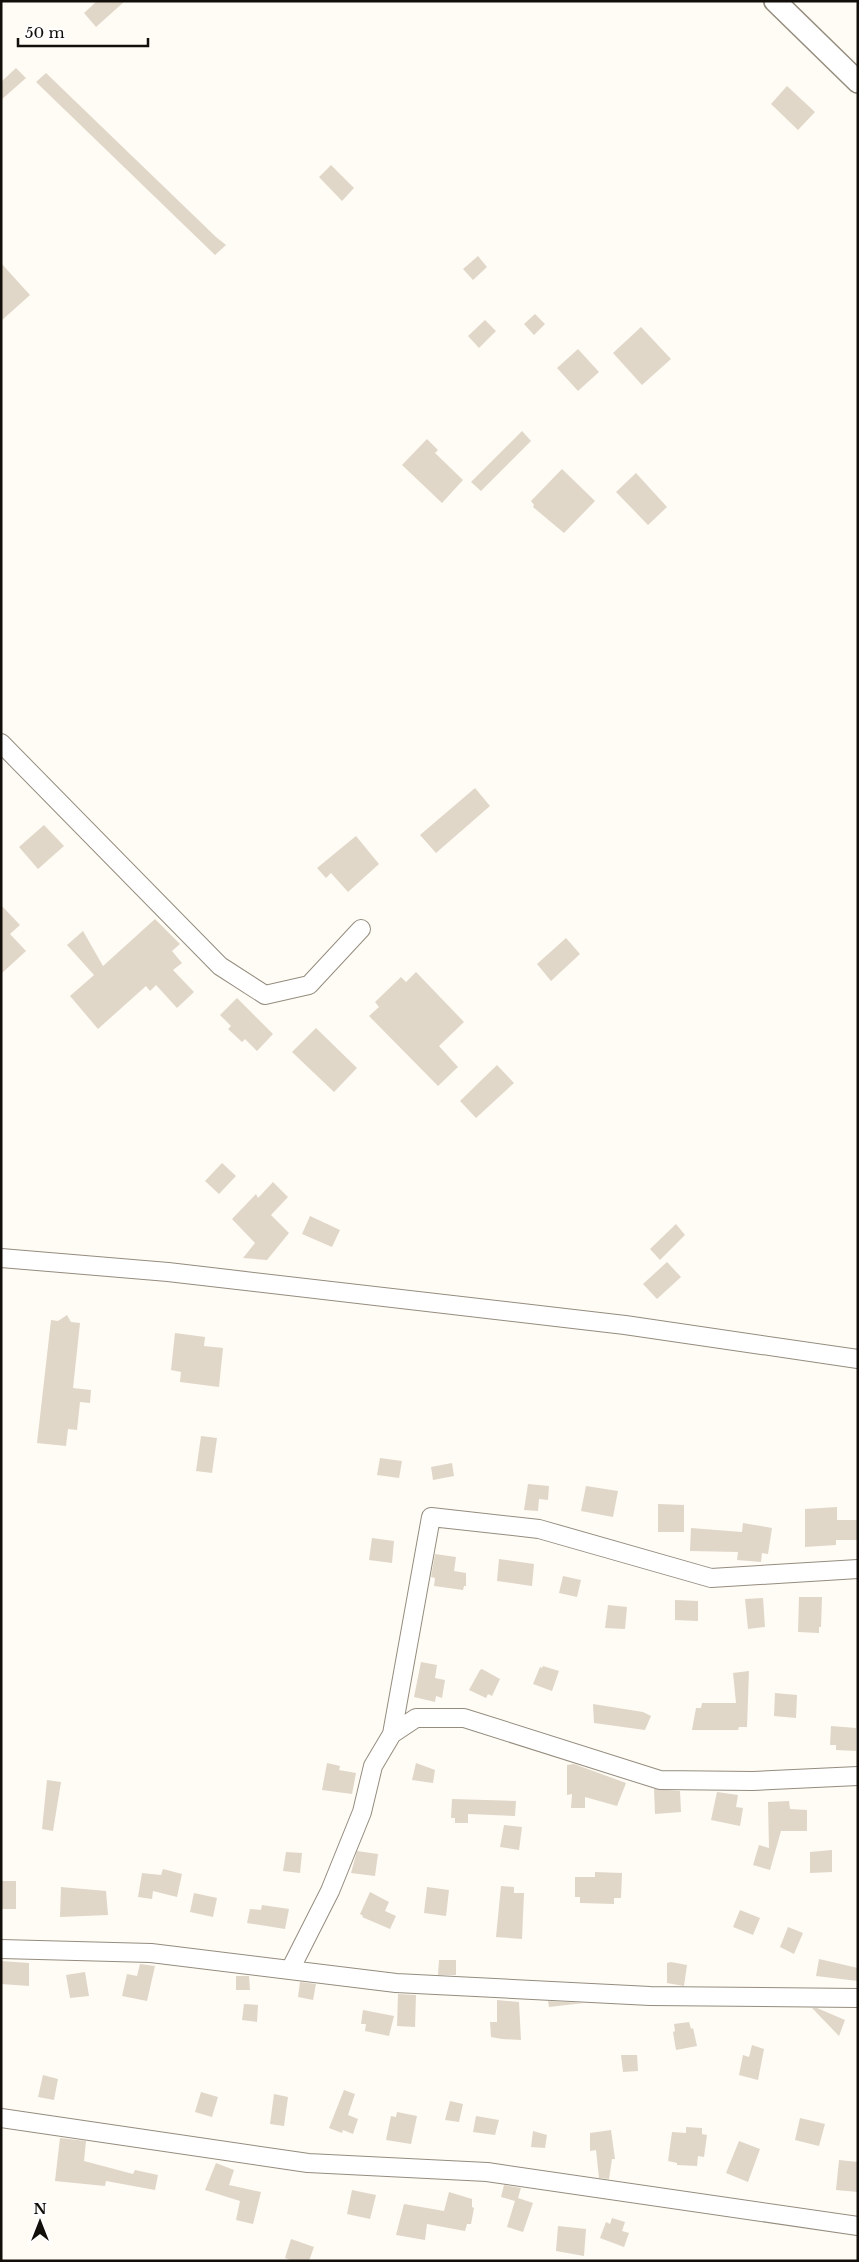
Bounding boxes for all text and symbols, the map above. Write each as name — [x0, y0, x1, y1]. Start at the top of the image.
scale bar — [18, 15, 148, 47]
text: 50 m — [25, 23, 65, 42]
north arrow — [15, 2197, 65, 2247]
text: N — [33, 2200, 47, 2218]

